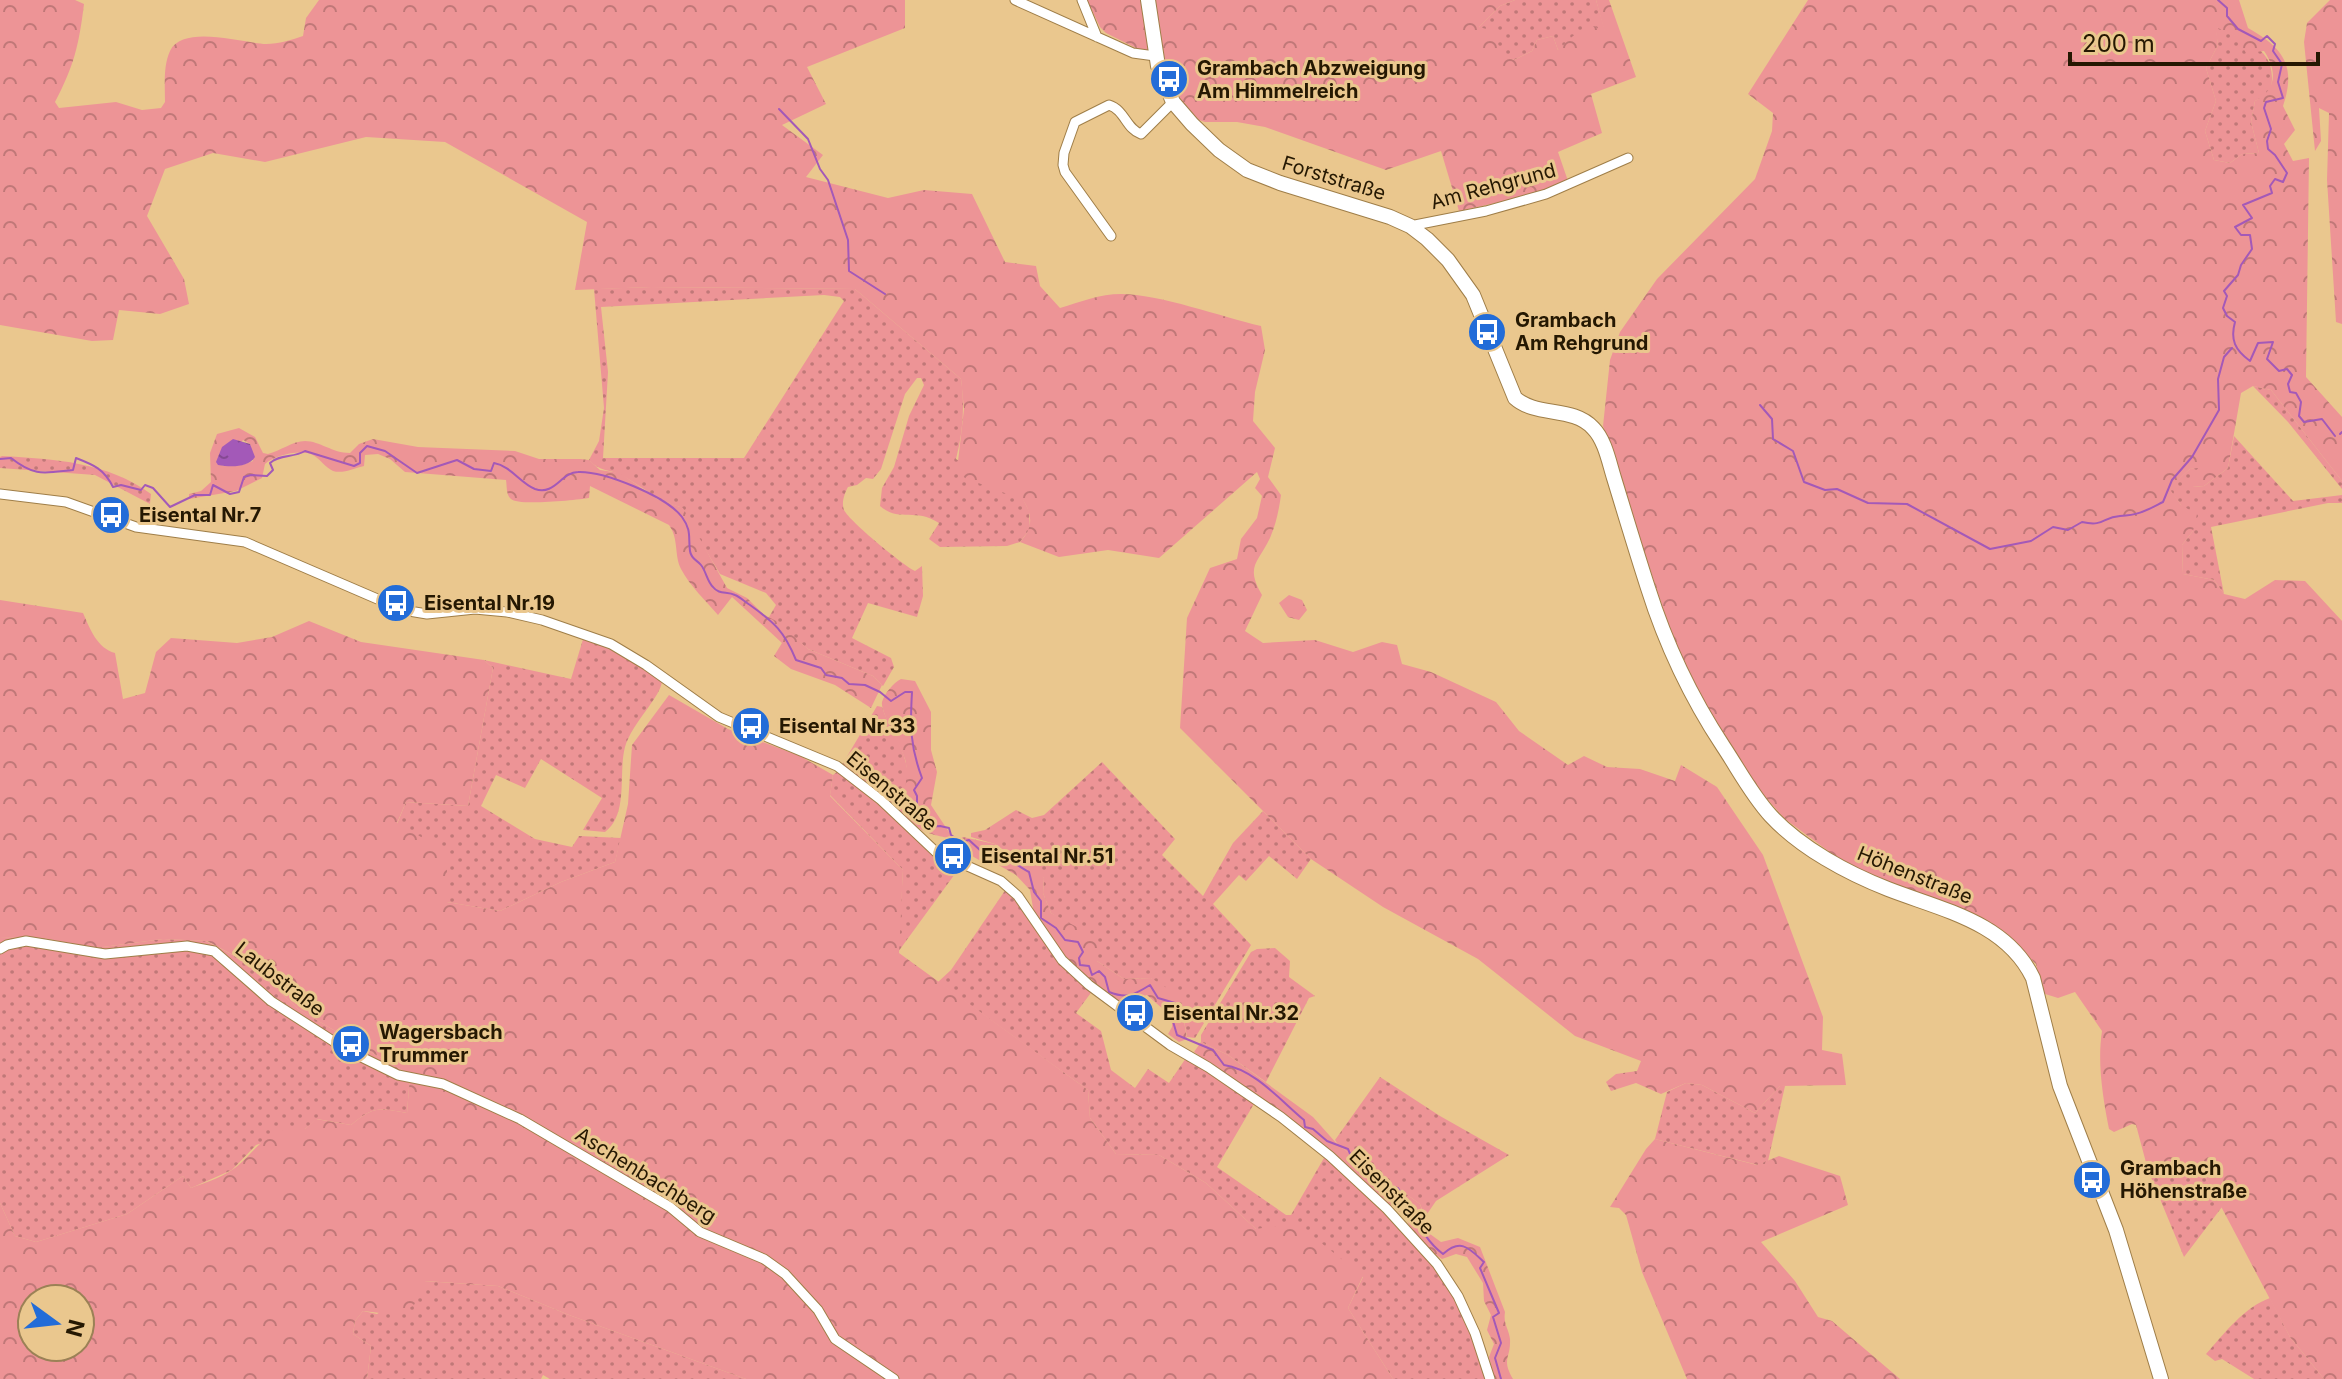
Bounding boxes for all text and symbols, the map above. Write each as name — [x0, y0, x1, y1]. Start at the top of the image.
scale bar — [2070, 16, 2318, 66]
text: 200 m — [2082, 29, 2155, 58]
place label: Grambach Abzweigung Am Himmelreich — [1197, 56, 1426, 103]
bus stop icon: Grambach Abzweigung Am Himmelreich — [1148, 58, 1190, 100]
street label: Forststraße — [1279, 151, 1389, 205]
street label: Am Rehgrund — [1428, 158, 1558, 214]
place label: Grambach Am Rehgrund — [1515, 308, 1648, 355]
bus stop icon: Grambach Am Rehgrund — [1466, 311, 1508, 353]
bus stop icon: Eisental Nr.7 — [90, 494, 132, 536]
place label: Eisental Nr.7 — [139, 503, 261, 527]
bus stop icon: Eisental Nr.19 — [375, 582, 417, 624]
place label: Eisental Nr.19 — [424, 591, 555, 615]
bus stop icon: Eisental Nr.33 — [730, 705, 772, 747]
place label: Eisental Nr.33 — [779, 714, 916, 738]
street label: Eisenstraße — [842, 746, 942, 836]
bus stop icon: Eisental Nr.51 — [932, 835, 974, 877]
street label: Höhenstraße — [1854, 841, 1976, 909]
place label: Eisental Nr.51 — [981, 844, 1113, 868]
street label: Laubstraße — [231, 937, 329, 1021]
bus stop icon: Eisental Nr.32 — [1114, 992, 1156, 1034]
place label: Eisental Nr.32 — [1163, 1001, 1299, 1025]
place label: Wagersbach Trummer — [379, 1020, 503, 1067]
bus stop icon: Wagersbach Trummer — [330, 1023, 372, 1065]
street label: Aschenbachberg — [571, 1122, 721, 1228]
street label: Eisenstraße — [1344, 1144, 1440, 1240]
place label: Grambach Höhenstraße — [2120, 1156, 2247, 1203]
bus stop icon: Grambach Höhenstraße — [2071, 1159, 2113, 1201]
north arrow — [16, 1283, 96, 1363]
text: N — [61, 1317, 90, 1340]

